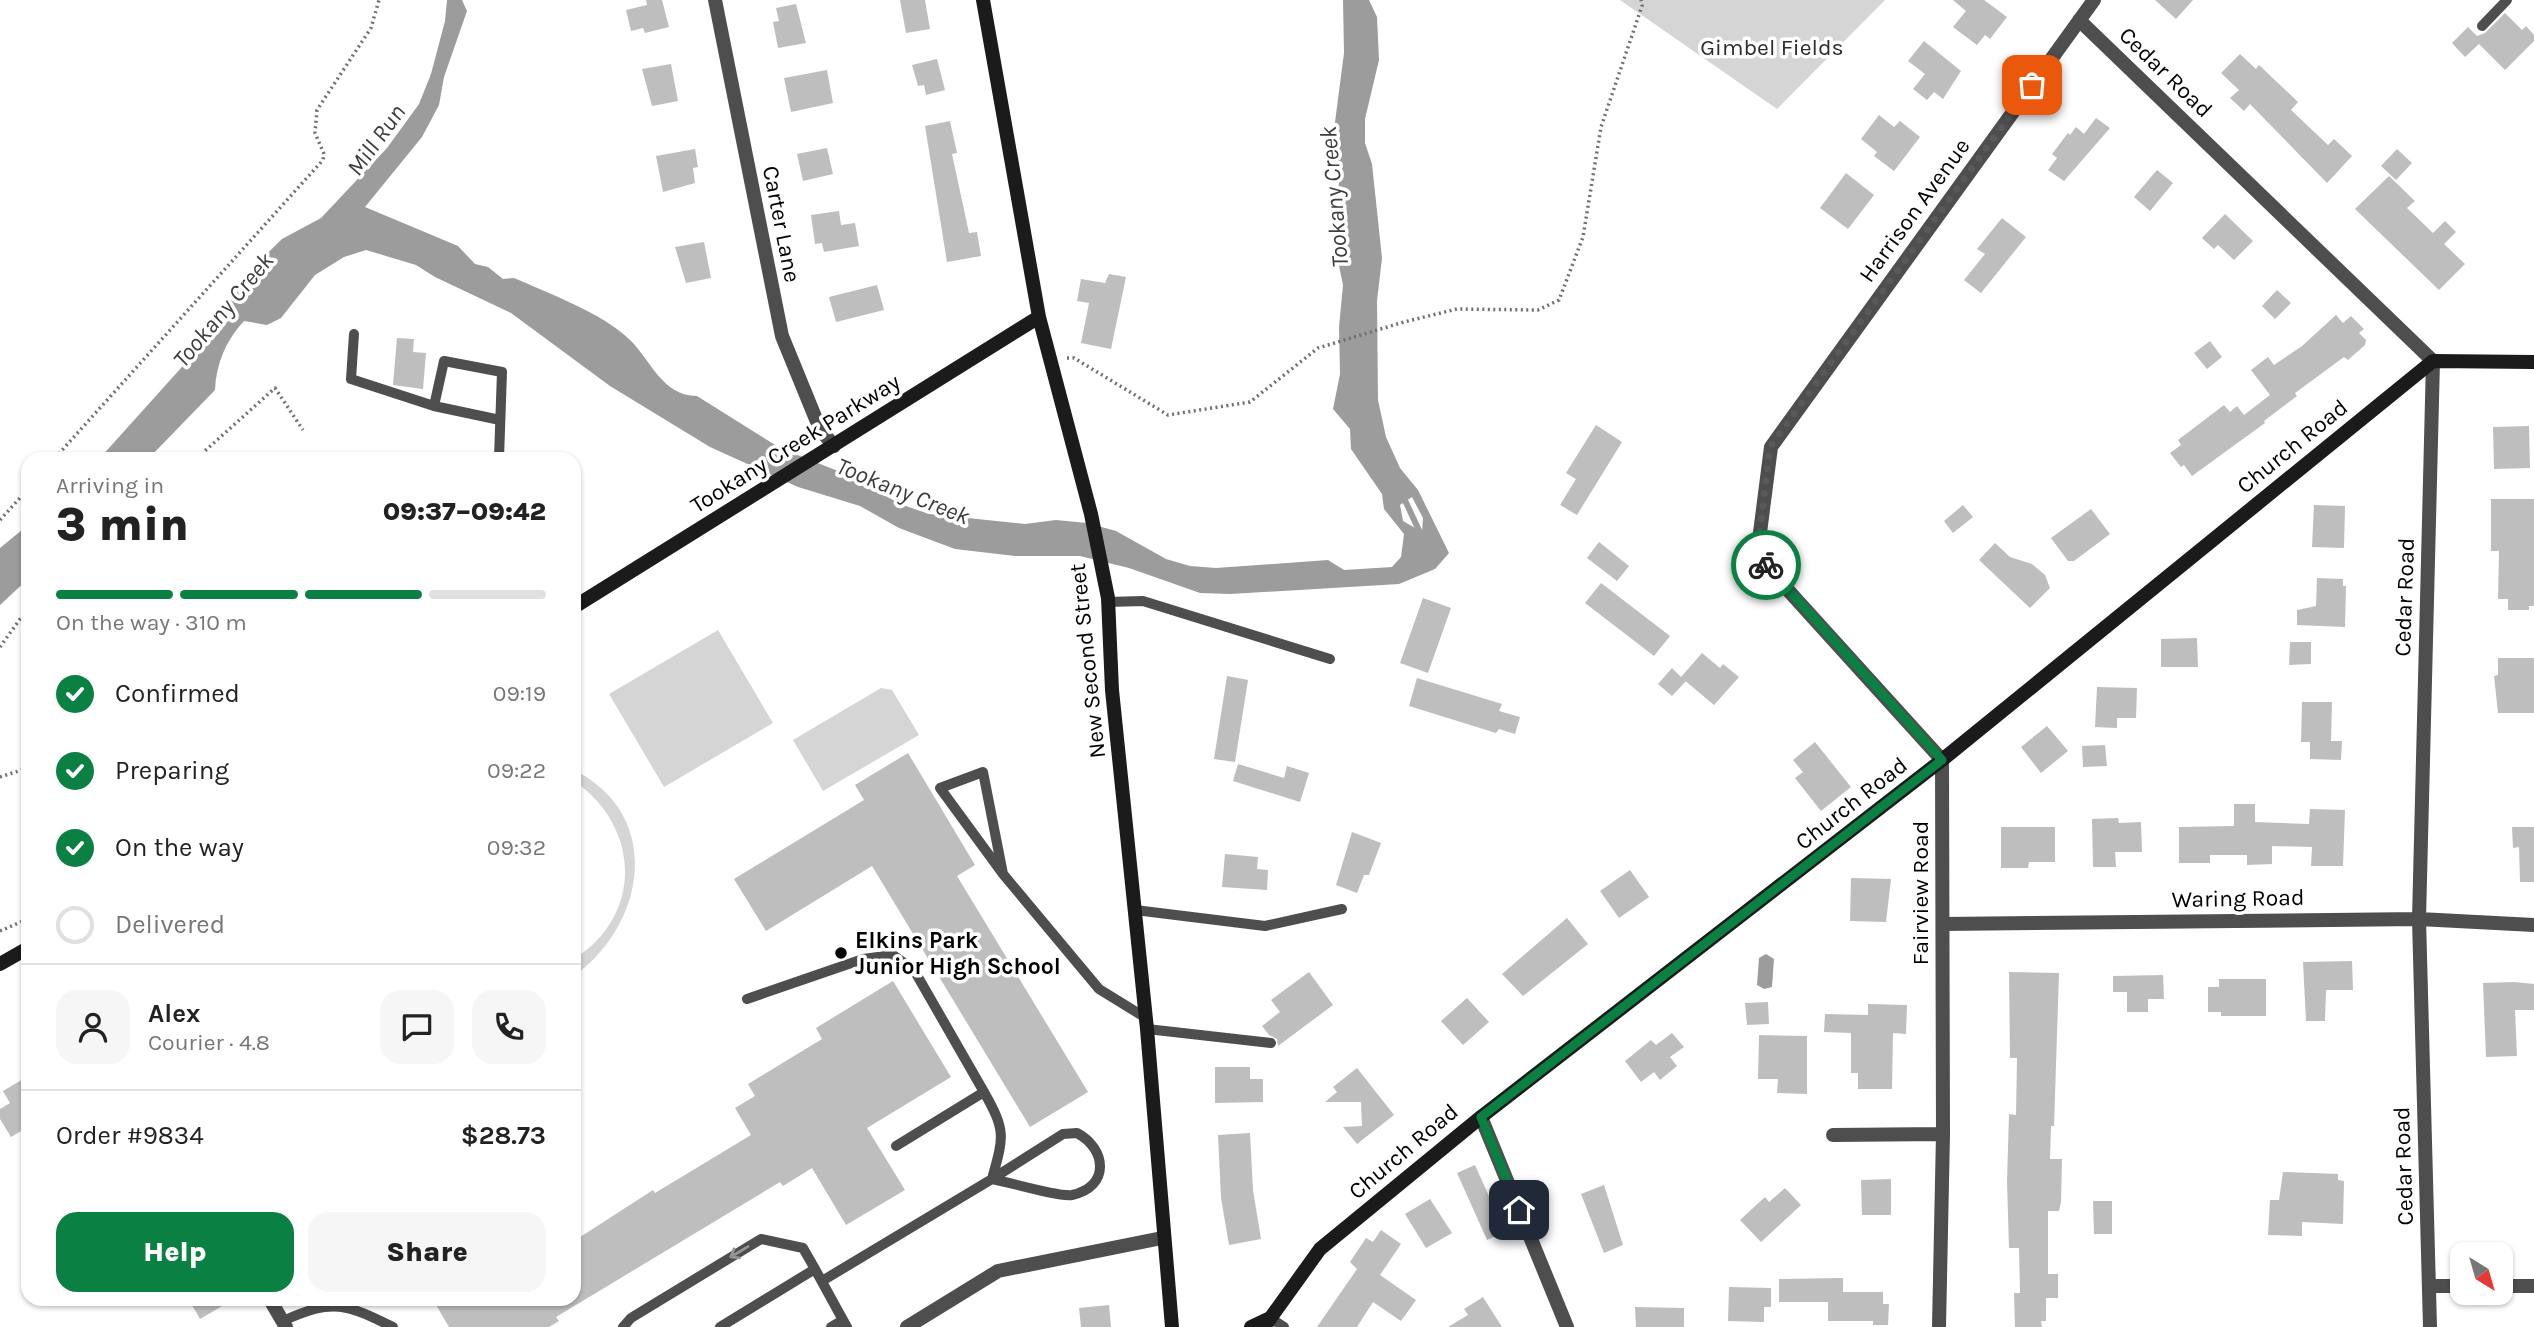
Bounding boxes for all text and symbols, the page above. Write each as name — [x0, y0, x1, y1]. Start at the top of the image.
street label: Cedar Road — [2114, 21, 2218, 123]
park label: Gimbel Fields — [1700, 34, 1844, 61]
pin — [2002, 55, 2062, 115]
icon: bag — [2013, 66, 2051, 104]
water label: Mill Run — [341, 99, 411, 181]
water label: Tookany Creek — [1314, 124, 1354, 269]
street label: Harrison Avenue — [1853, 133, 1976, 287]
street label: Carter Lane — [757, 163, 806, 285]
water label: Tookany Creek — [167, 246, 280, 373]
street label: Tookany Creek Parkway — [685, 367, 905, 519]
street label: Church Road — [2232, 394, 2353, 499]
water label: Tookany Creek — [832, 451, 974, 531]
text: Arriving in — [56, 472, 164, 499]
text: 09:37–09:42 — [383, 496, 546, 527]
text: 3 min — [56, 498, 189, 552]
courier — [1731, 530, 1801, 600]
street label: Cedar Road — [2389, 537, 2420, 657]
icon: bike — [1747, 546, 1785, 584]
street label: New Second Street — [1064, 562, 1111, 760]
text: On the way · 310 m — [56, 609, 247, 636]
icon: check — [56, 675, 94, 713]
text: Confirmed — [115, 678, 240, 709]
text: 09:19 — [493, 680, 546, 707]
street label: Church Road — [1790, 751, 1913, 855]
icon: check — [56, 752, 94, 790]
text: Preparing — [115, 755, 229, 786]
text: 09:22 — [487, 757, 546, 784]
street label: Fairview Road — [1907, 821, 1934, 965]
icon: check — [56, 829, 94, 867]
text: On the way — [115, 832, 244, 863]
text: 09:32 — [487, 834, 546, 861]
street label: Waring Road — [2171, 884, 2305, 913]
text: Delivered — [115, 909, 225, 940]
place label: Elkins Park Junior High School — [855, 927, 1061, 980]
marker: Elkins Park Junior High School — [833, 945, 849, 961]
button: person — [56, 990, 130, 1064]
button: chat — [380, 990, 454, 1064]
button: phone — [472, 990, 546, 1064]
text: Alex — [148, 998, 200, 1029]
text: Courier · 4.8 — [148, 1029, 270, 1056]
street label: Church Road — [1343, 1098, 1463, 1205]
street label: Cedar Road — [2388, 1106, 2419, 1226]
text: Order #9834 — [56, 1120, 204, 1151]
text: $28.73 — [461, 1120, 546, 1151]
pin — [1489, 1180, 1549, 1240]
icon: home — [1500, 1191, 1538, 1229]
button: Help — [56, 1212, 294, 1292]
button: Share — [308, 1212, 546, 1292]
north arrow — [2450, 1242, 2513, 1306]
map controls — [2450, 1242, 2513, 1305]
one-way arrow — [729, 1246, 749, 1260]

